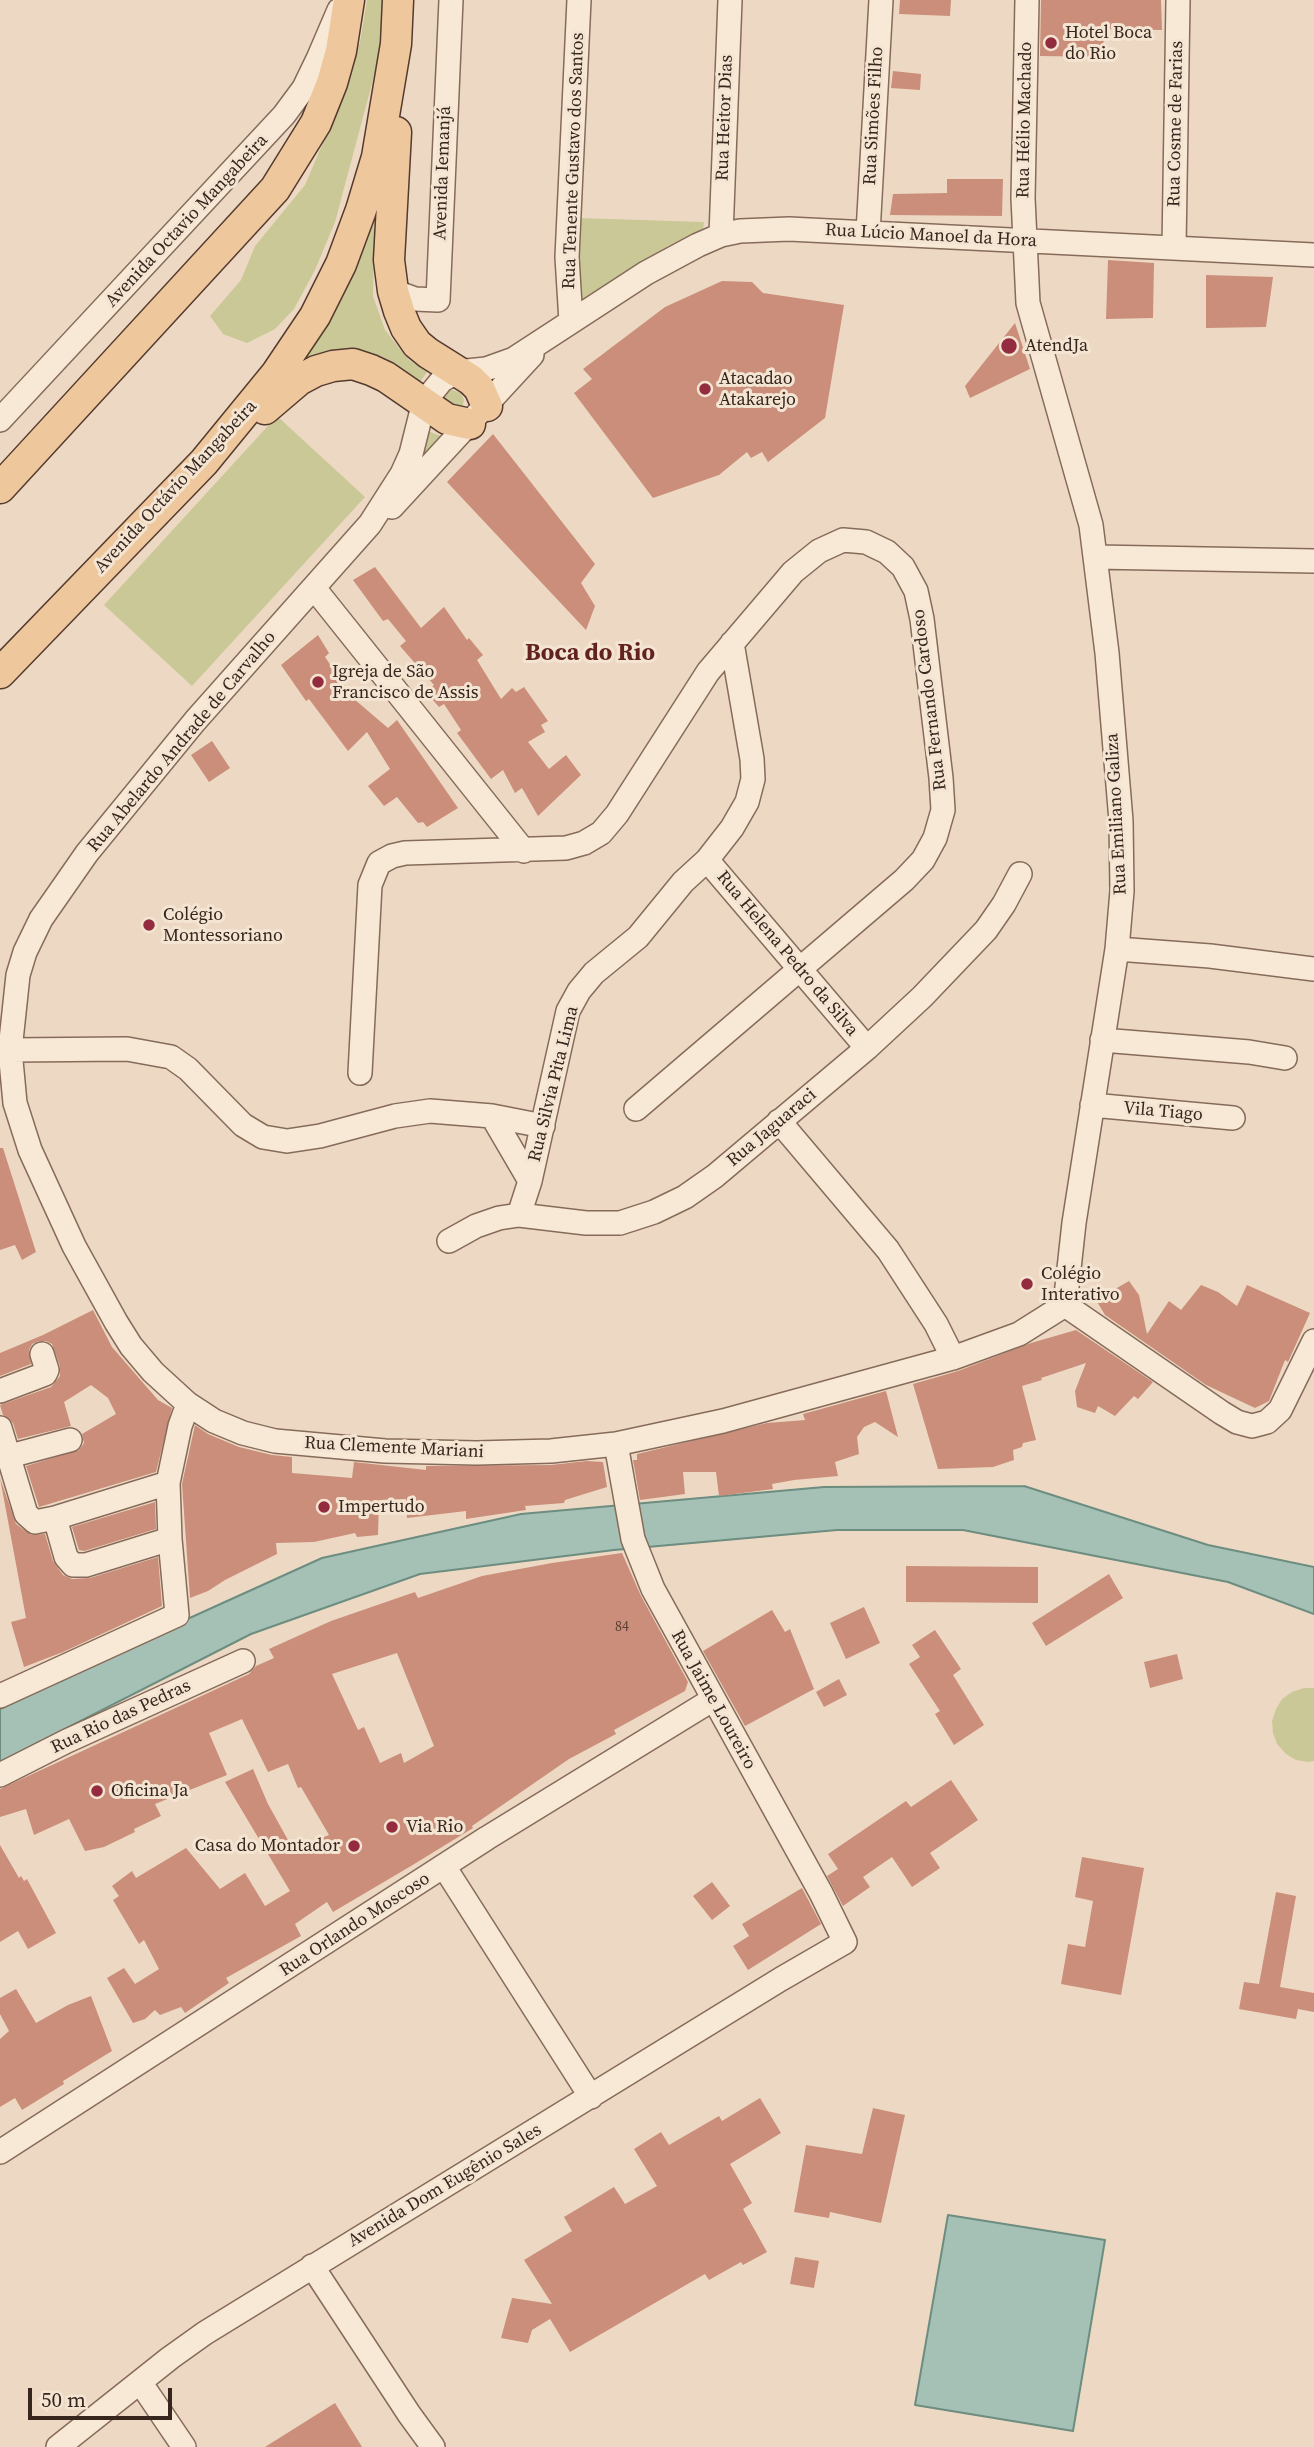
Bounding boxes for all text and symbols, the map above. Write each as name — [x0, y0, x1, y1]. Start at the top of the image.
place label: Hotel Boca do Rio — [1065, 22, 1152, 64]
street label: Rua Tenente Gustavo dos Santos — [559, 32, 589, 290]
marker: Hotel Boca do Rio — [1043, 35, 1059, 51]
street label: Rua Hélio Machado — [1013, 41, 1037, 199]
street label: Rua Cosme de Farias — [1164, 41, 1188, 207]
street label: Rua Simões Filho — [860, 46, 888, 186]
street label: Rua Heitor Dias — [712, 54, 738, 182]
street label: Avenida Iemanjá — [430, 106, 456, 240]
street label: Avenida Octavio Mangabeira — [101, 130, 273, 312]
street label: Rua Lúcio Manoel da Hora — [824, 220, 1038, 252]
place label: AtendJa — [1025, 335, 1088, 357]
marker: AtendJa — [999, 336, 1019, 356]
place label: Atacadao Atakarejo — [719, 368, 796, 410]
marker: Atacadao Atakarejo — [697, 381, 713, 397]
street label: Avenida Octávio Mangabeira — [90, 396, 262, 578]
street label: Rua Fernando Cardoso — [908, 608, 952, 792]
street label: Rua Abelardo Andrade de Carvalho — [83, 627, 281, 857]
district label: Boca do Rio — [525, 640, 655, 668]
place label: Igreja de São Francisco de Assis — [332, 661, 479, 704]
marker: Igreja de São Francisco de Assis — [310, 674, 326, 690]
street label: Rua Emiliano Galiza — [1102, 732, 1132, 896]
street label: Rua Helena Pedro da Silva — [711, 867, 863, 1041]
place label: Colégio Montessoriano — [163, 904, 283, 946]
marker: Colégio Montessoriano — [141, 917, 157, 933]
street label: Rua Silvia Pita Lima — [524, 1004, 584, 1164]
street label: Rua Jaguaraci — [723, 1084, 821, 1172]
street label: Vila Tiago — [1122, 1098, 1204, 1126]
place label: Colégio Interativo — [1041, 1263, 1120, 1306]
marker: Colégio Interativo — [1019, 1276, 1035, 1292]
street label: Rua Clemente Mariani — [304, 1433, 484, 1463]
place label: Impertudo — [338, 1496, 425, 1518]
marker: Impertudo — [316, 1499, 332, 1515]
house number: 84 — [615, 1619, 629, 1635]
street label: Rua Jaime Loureiro — [666, 1627, 760, 1773]
street label: Rua Rio das Pedras — [48, 1675, 194, 1759]
place label: Oficina Ja — [111, 1780, 188, 1802]
marker: Oficina Ja — [89, 1783, 105, 1799]
place label: Via Rio — [406, 1816, 463, 1838]
marker: Via Rio — [384, 1819, 400, 1835]
place label: Casa do Montador — [195, 1835, 340, 1857]
marker: Casa do Montador — [346, 1838, 362, 1854]
street label: Rua Orlando Moscoso — [276, 1868, 434, 1982]
street label: Avenida Dom Eugênio Sales — [344, 2120, 546, 2252]
scale bar — [32, 2374, 175, 2418]
text: 50 m — [41, 2385, 86, 2414]

